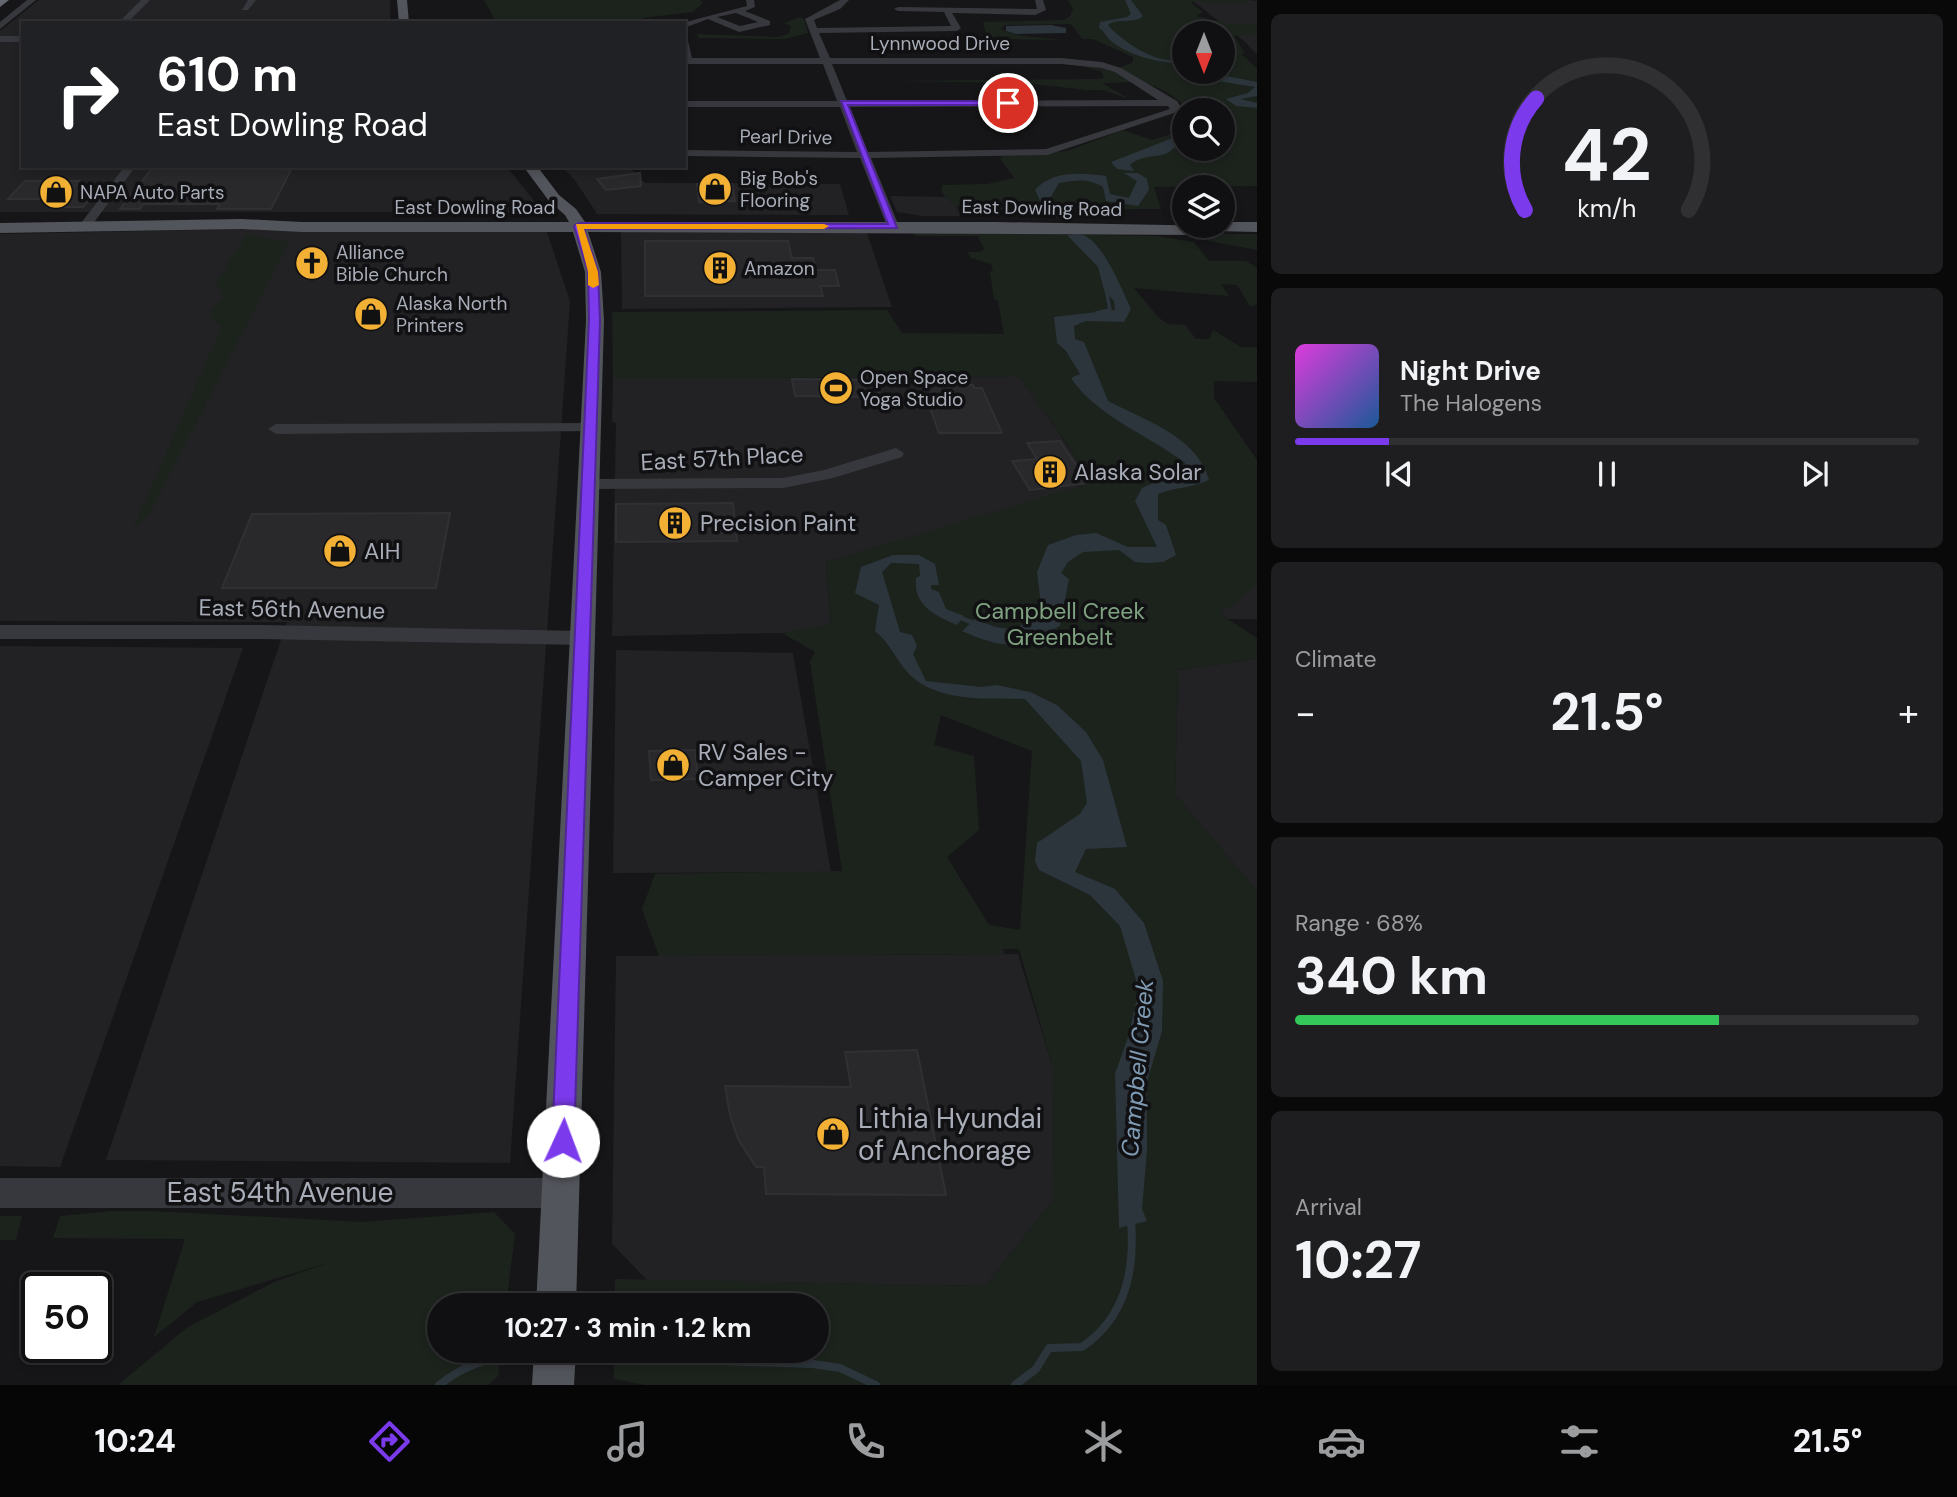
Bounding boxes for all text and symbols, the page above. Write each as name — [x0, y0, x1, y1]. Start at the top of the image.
north arrow — [1172, 21, 1236, 84]
map controls — [1172, 21, 1235, 238]
street label: Lynnwood Drive — [870, 31, 1010, 56]
text: 610 m — [157, 42, 298, 106]
icon: right — [42, 49, 133, 140]
pin — [978, 73, 1038, 133]
icon: arrive — [989, 84, 1027, 122]
button: search — [1172, 98, 1235, 161]
text: East Dowling Road — [157, 104, 428, 146]
text: 42 — [1562, 108, 1652, 203]
street label: Pearl Drive — [739, 124, 833, 150]
place label: Big Bob's Flooring — [740, 166, 818, 213]
shop icon: Big Bob's Flooring — [696, 170, 734, 208]
shop icon: NAPA Auto Parts — [37, 173, 75, 211]
button: layers — [1172, 175, 1235, 238]
place label: NAPA Auto Parts — [80, 180, 225, 205]
text: km/h — [1577, 192, 1637, 225]
street label: East Dowling Road — [961, 194, 1123, 222]
street label: East Dowling Road — [395, 195, 555, 220]
place label: Alliance Bible Church — [336, 240, 448, 287]
church icon: Alliance Bible Church — [293, 244, 331, 282]
building icon: Amazon — [701, 249, 739, 287]
place label: Amazon — [744, 256, 815, 281]
place label: Alaska North Printers — [396, 291, 507, 338]
shop icon: Alaska North Printers — [352, 295, 390, 333]
text: Night Drive — [1400, 354, 1541, 388]
place label: Open Space Yoga Studio — [860, 365, 968, 412]
sports icon: Open Space Yoga Studio — [817, 369, 855, 407]
text: The Halogens — [1400, 388, 1542, 418]
street label: East 57th Place — [640, 439, 804, 477]
building icon: Alaska Solar — [1031, 453, 1069, 491]
icon: previous — [1380, 455, 1418, 493]
icon: pause — [1588, 455, 1626, 493]
icon: next — [1796, 455, 1834, 493]
place label: Alaska Solar — [1074, 457, 1202, 487]
building icon: Precision Paint — [656, 504, 694, 542]
place label: Precision Paint — [700, 508, 856, 538]
shop icon: AIH — [321, 532, 359, 570]
place label: AIH — [364, 536, 400, 566]
street label: East 56th Avenue — [198, 592, 386, 626]
park label: Campbell Creek Greenbelt — [975, 596, 1145, 652]
text: Climate — [1295, 644, 1377, 674]
text: 21.5° — [1550, 678, 1664, 746]
text: − — [1295, 688, 1316, 738]
text: + — [1898, 688, 1919, 738]
place label: RV Sales - Camper City — [698, 737, 834, 793]
shop icon: RV Sales - Camper City — [654, 746, 692, 784]
text: Range · 68% — [1295, 908, 1423, 938]
text: 340 km — [1295, 942, 1488, 1010]
water label: Campbell Creek — [1114, 977, 1160, 1158]
place label: Lithia Hyundai of Anchorage — [858, 1100, 1042, 1169]
position arrow — [526, 1104, 600, 1178]
shop icon: Lithia Hyundai of Anchorage — [814, 1115, 852, 1153]
street label: East 54th Avenue — [167, 1174, 393, 1211]
text: Arrival — [1295, 1192, 1362, 1222]
text: 10:27 — [1295, 1226, 1421, 1294]
speed limit sign: 50 — [21, 1272, 112, 1363]
text: 10:27 · 3 min · 1.2 km — [505, 1311, 751, 1345]
icon: directions — [365, 1417, 414, 1466]
icon: music — [603, 1417, 652, 1466]
icon: phone — [841, 1417, 890, 1466]
icon: climate — [1079, 1417, 1128, 1466]
icon: car — [1317, 1417, 1366, 1466]
icon: filters — [1555, 1417, 1604, 1466]
text: 10:24 — [94, 1420, 176, 1462]
text: 21.5° — [1793, 1420, 1862, 1462]

